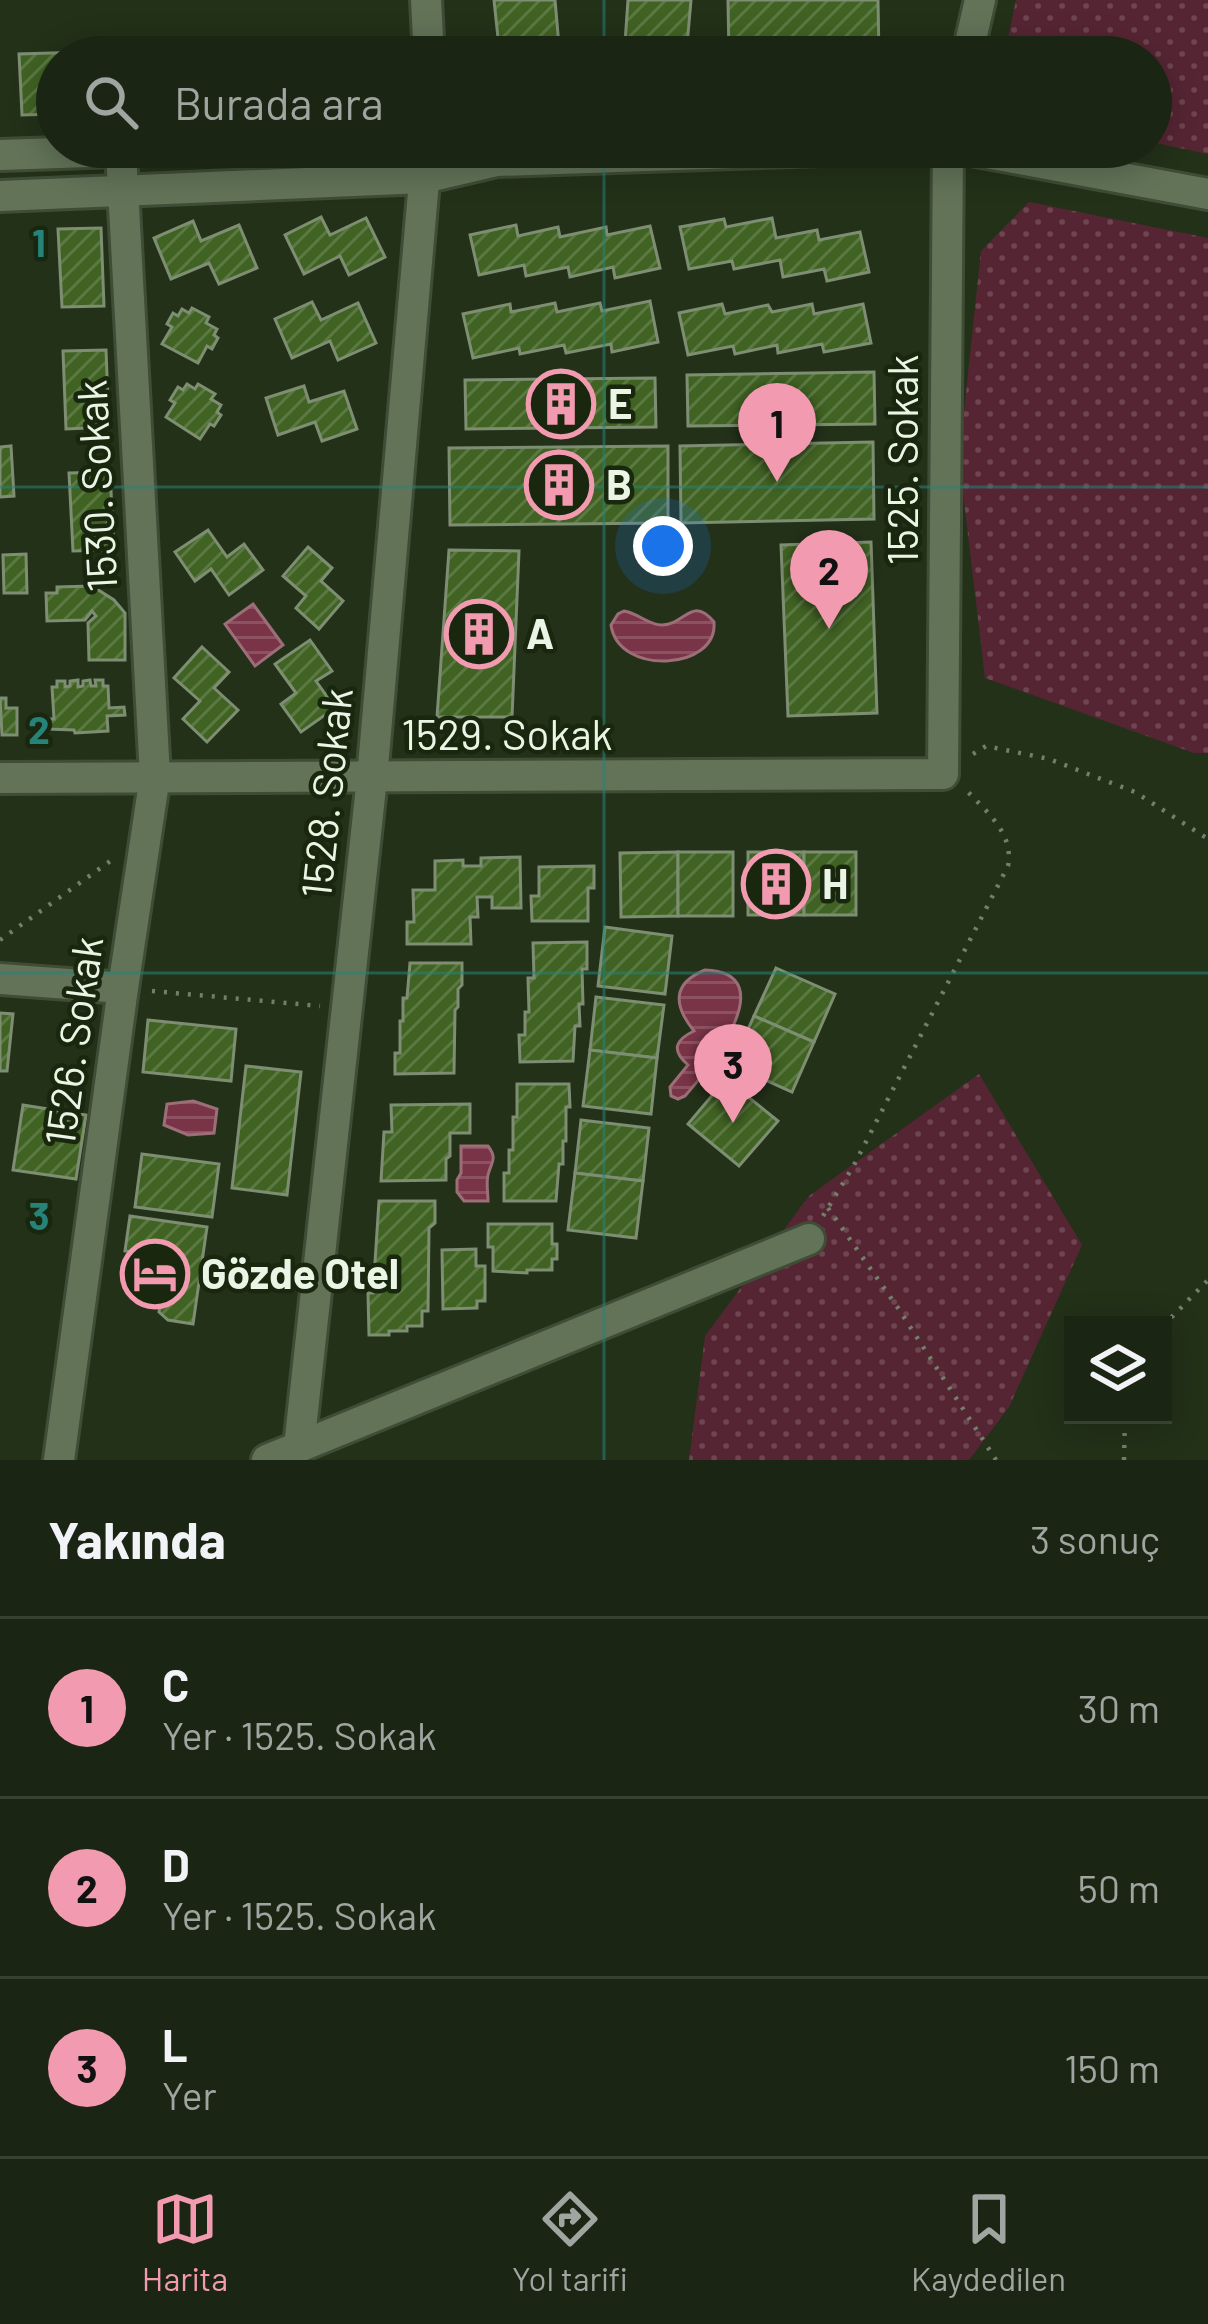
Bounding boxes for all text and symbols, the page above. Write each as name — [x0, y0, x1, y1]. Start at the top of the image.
search box — [36, 36, 1172, 168]
icon: search — [78, 69, 144, 135]
text: Burada ara — [174, 75, 384, 129]
text: 1 — [32, 218, 46, 265]
street label: 1525. Sokak — [876, 354, 926, 566]
building icon: E — [526, 369, 596, 439]
place label: E — [608, 377, 633, 427]
street label: 1530. Sokak — [64, 379, 126, 593]
pin: 1 — [738, 383, 816, 482]
building icon: B — [524, 450, 594, 520]
place label: B — [606, 458, 632, 508]
your location — [633, 516, 693, 576]
pin: 2 — [790, 530, 868, 629]
building icon: A — [444, 599, 514, 669]
place label: A — [526, 607, 554, 657]
street label: 1528. Sokak — [289, 685, 361, 901]
text: 2 — [28, 705, 50, 752]
street label: 1529. Sokak — [401, 708, 613, 758]
building icon: H — [741, 849, 811, 919]
place label: H — [822, 857, 848, 907]
street label: 1526. Sokak — [33, 933, 111, 1149]
pin: 3 — [694, 1024, 772, 1123]
text: 3 — [28, 1191, 50, 1238]
hotel icon: Gözde Otel — [120, 1239, 190, 1309]
place label: Gözde Otel — [201, 1247, 399, 1297]
map controls — [1064, 1316, 1172, 1424]
button: layers — [1064, 1316, 1172, 1424]
text: Yakında — [48, 1508, 226, 1569]
text: 3 sonuç — [1030, 1515, 1160, 1562]
text: C — [162, 1657, 189, 1711]
text: 1 — [80, 1684, 94, 1731]
text: 30 m — [1078, 1684, 1160, 1731]
text: Yer · 1525. Sokak — [162, 1711, 436, 1758]
text: D — [162, 1837, 190, 1891]
text: 2 — [76, 1864, 98, 1911]
text: 50 m — [1078, 1864, 1160, 1911]
text: Yer · 1525. Sokak — [162, 1891, 436, 1938]
text: L — [162, 2017, 188, 2071]
text: 3 — [76, 2044, 98, 2091]
text: 150 m — [1064, 2044, 1160, 2091]
text: Yer — [162, 2071, 217, 2118]
tab: Harita — [142, 2186, 228, 2298]
tab: Yol tarifi — [512, 2186, 627, 2298]
tab: Kaydedilen — [911, 2186, 1066, 2298]

